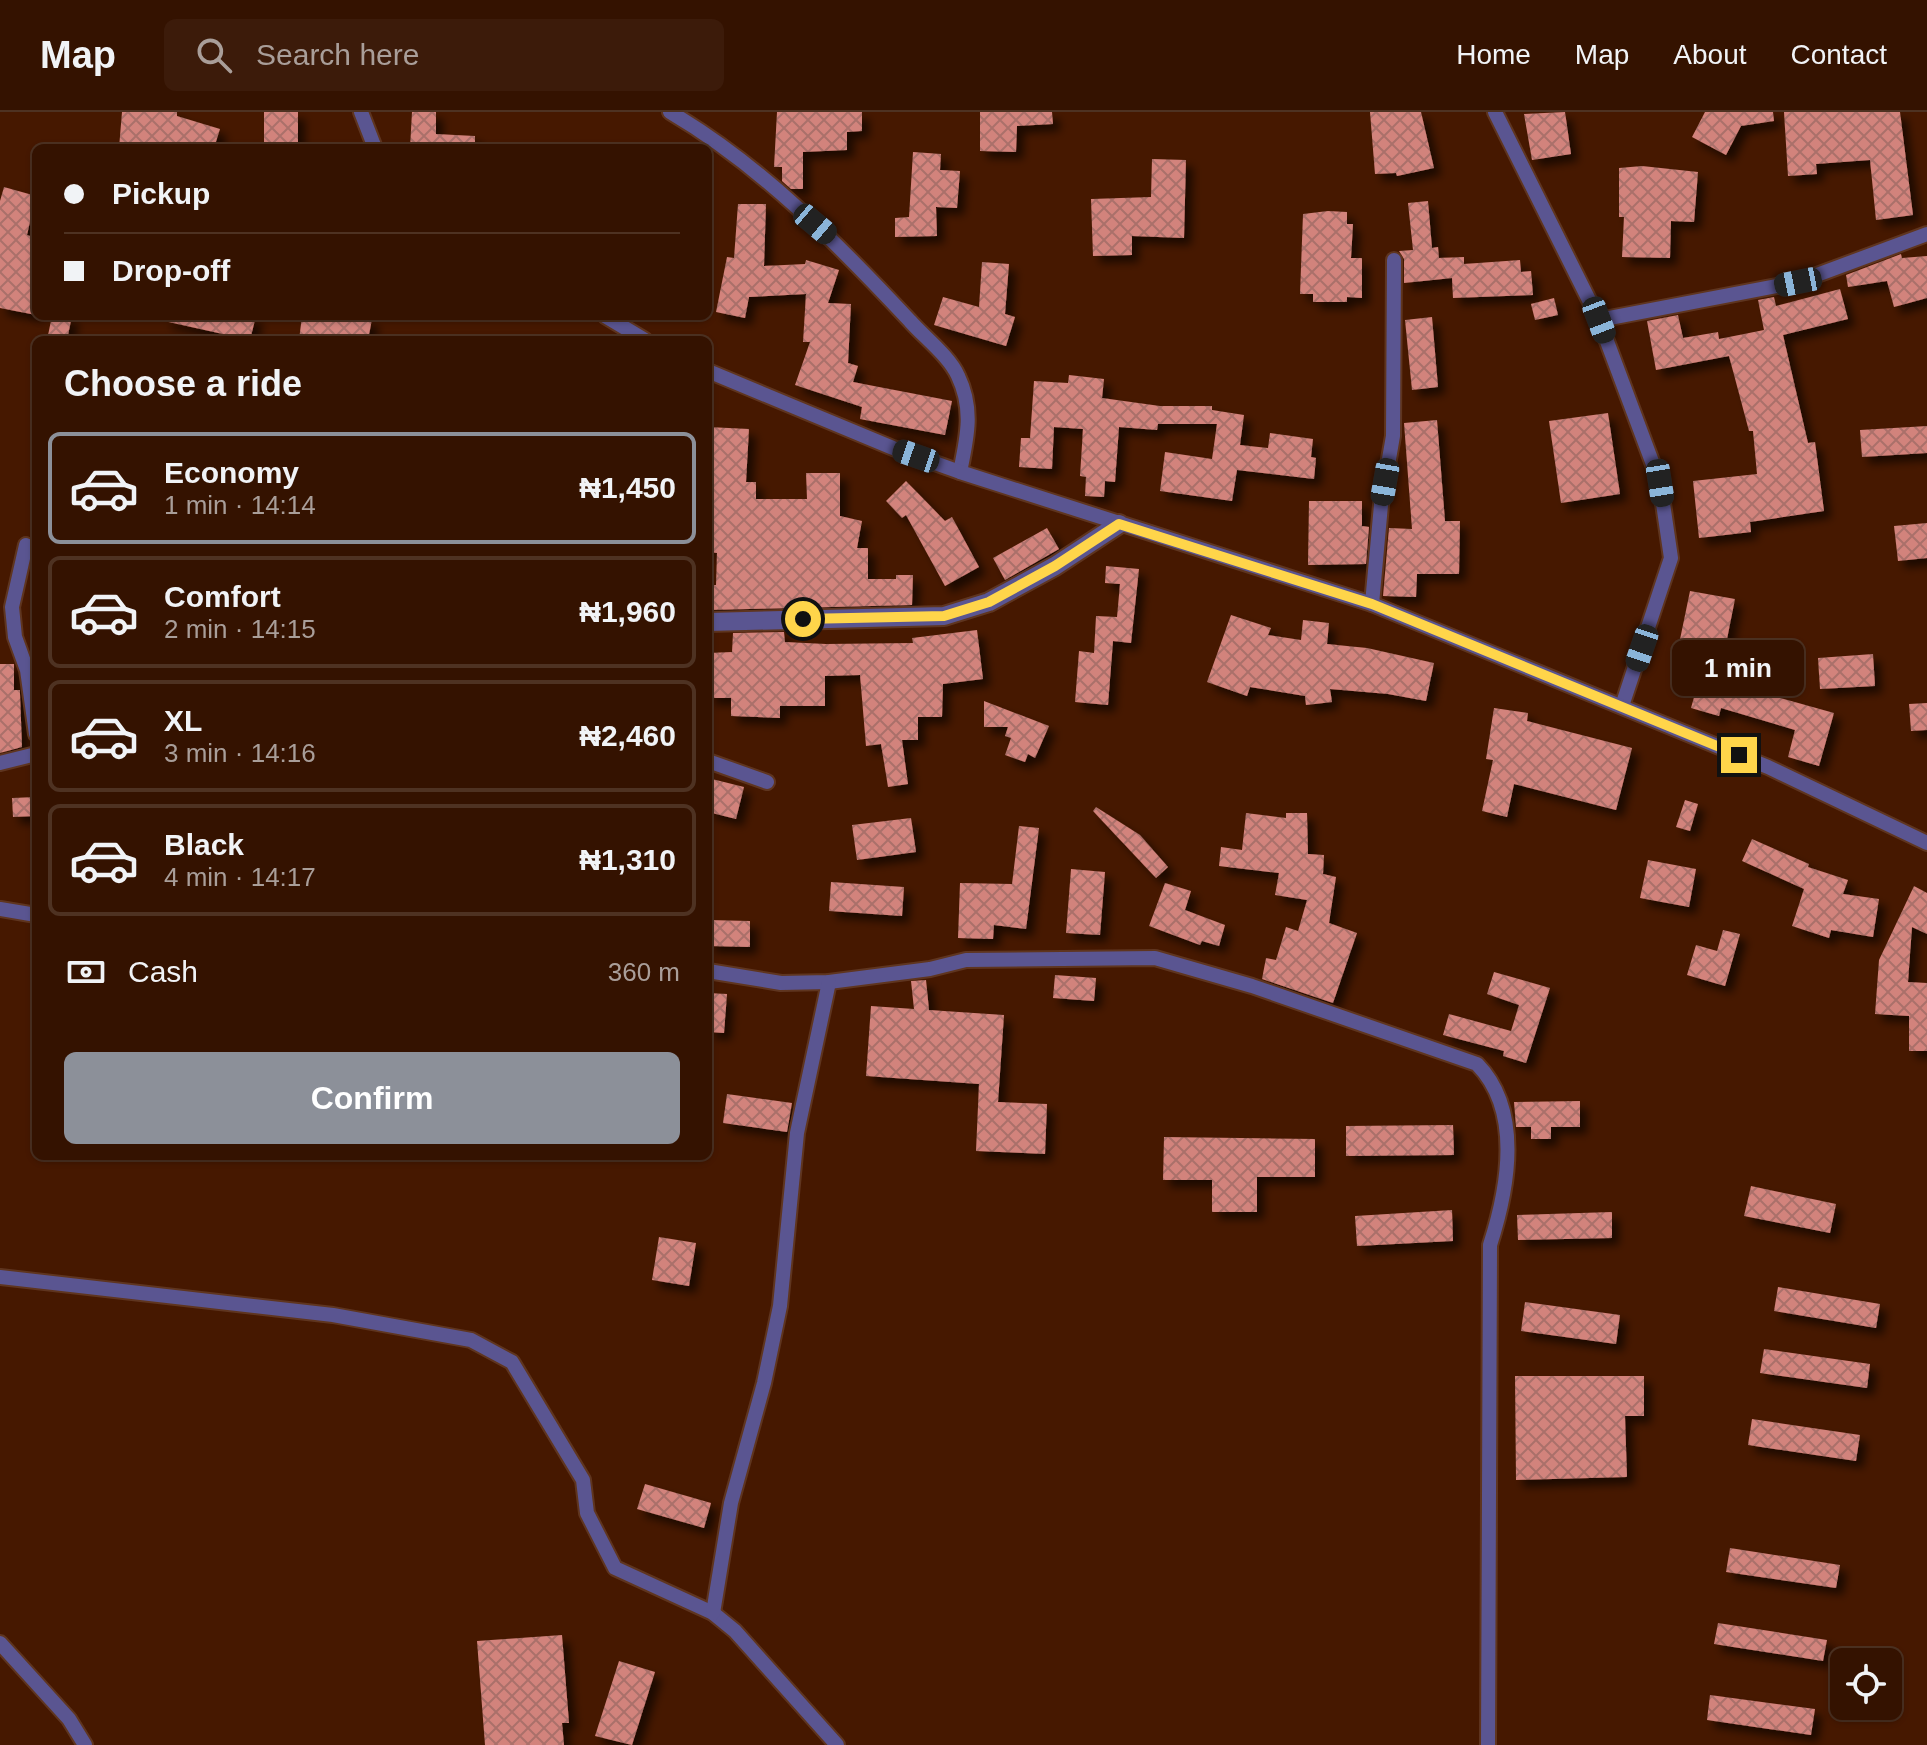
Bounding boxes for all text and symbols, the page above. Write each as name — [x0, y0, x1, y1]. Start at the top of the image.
search box — [164, 19, 724, 91]
icon: search — [192, 33, 236, 77]
text: Map — [40, 34, 116, 76]
text: Search here — [256, 38, 419, 71]
text: Home — [1456, 39, 1531, 70]
text: Map — [1575, 39, 1629, 70]
text: About — [1673, 39, 1747, 70]
text: Contact — [1791, 39, 1887, 70]
text: Pickup — [112, 177, 210, 210]
car — [789, 199, 841, 249]
text: Drop-off — [112, 254, 230, 287]
car — [1772, 266, 1824, 298]
car — [1579, 293, 1619, 347]
text: Choose a ride — [64, 363, 302, 404]
car — [889, 437, 943, 475]
icon: car — [68, 452, 140, 524]
text: Economy — [164, 456, 299, 489]
car — [1369, 456, 1401, 508]
car — [1644, 457, 1676, 509]
text: ₦1,450 — [579, 471, 676, 504]
text: 1 min · 14:14 — [164, 490, 316, 520]
icon: car — [68, 576, 140, 648]
text: Comfort — [164, 580, 281, 613]
text: ₦1,960 — [579, 595, 676, 628]
route start — [785, 601, 821, 637]
text: 2 min · 14:15 — [164, 614, 316, 644]
car — [1623, 621, 1661, 675]
callout: 1 min — [1673, 639, 1805, 695]
text: 1 min — [1704, 653, 1772, 683]
icon: car — [68, 700, 140, 772]
text: XL — [164, 704, 202, 737]
text: ₦2,460 — [579, 719, 676, 752]
route end — [1721, 737, 1757, 773]
text: 3 min · 14:16 — [164, 738, 316, 768]
icon: car — [68, 824, 140, 896]
text: Black — [164, 828, 244, 861]
text: ₦1,310 — [579, 843, 676, 876]
text: 4 min · 14:17 — [164, 862, 316, 892]
icon: cash — [64, 950, 108, 994]
text: Cash — [128, 955, 198, 988]
text: 360 m — [608, 957, 680, 987]
button: Confirm — [64, 1052, 680, 1144]
map controls — [1830, 1648, 1902, 1720]
button: locate — [1830, 1648, 1902, 1720]

